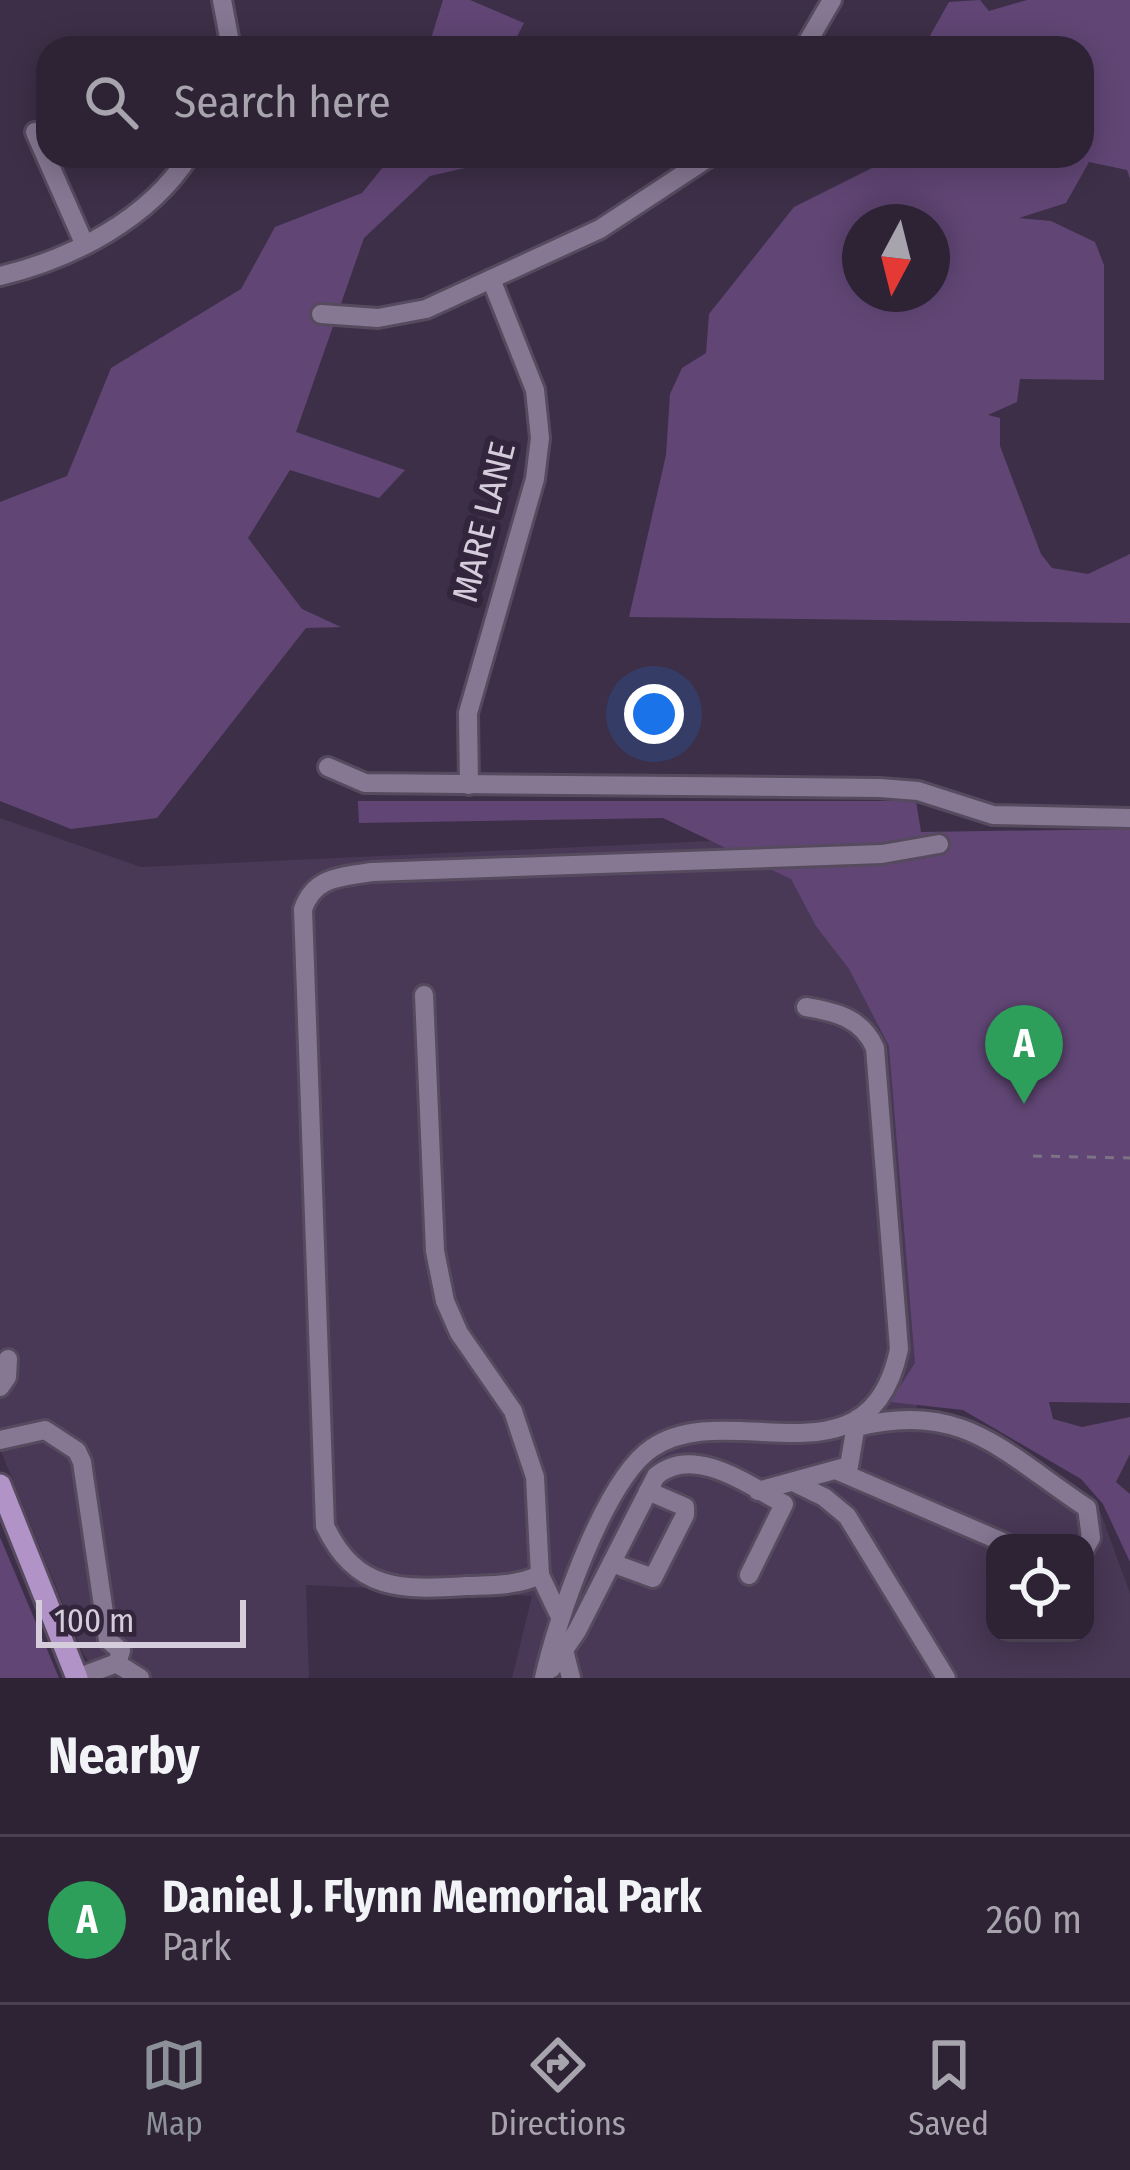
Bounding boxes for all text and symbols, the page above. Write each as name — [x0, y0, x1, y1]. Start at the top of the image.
search box — [36, 36, 1094, 168]
icon: search — [78, 69, 144, 135]
text: Search here — [174, 75, 391, 129]
north arrow — [842, 204, 950, 312]
street label: MARE LANE — [443, 438, 525, 606]
your location — [624, 684, 684, 744]
pin: A — [985, 1005, 1063, 1104]
map controls — [986, 1534, 1094, 1642]
button: locate — [986, 1534, 1094, 1642]
scale bar — [36, 1594, 246, 1647]
text: 100 m — [54, 1601, 134, 1641]
text: Nearby — [48, 1725, 200, 1787]
text: Daniel J. Flynn Memorial Park — [162, 1870, 702, 1924]
text: A — [76, 1897, 98, 1943]
text: 260 m — [986, 1897, 1082, 1943]
text: Park — [162, 1924, 231, 1970]
tab: Map — [141, 2032, 207, 2144]
tab: Directions — [489, 2032, 626, 2144]
tab: Saved — [908, 2032, 989, 2144]

